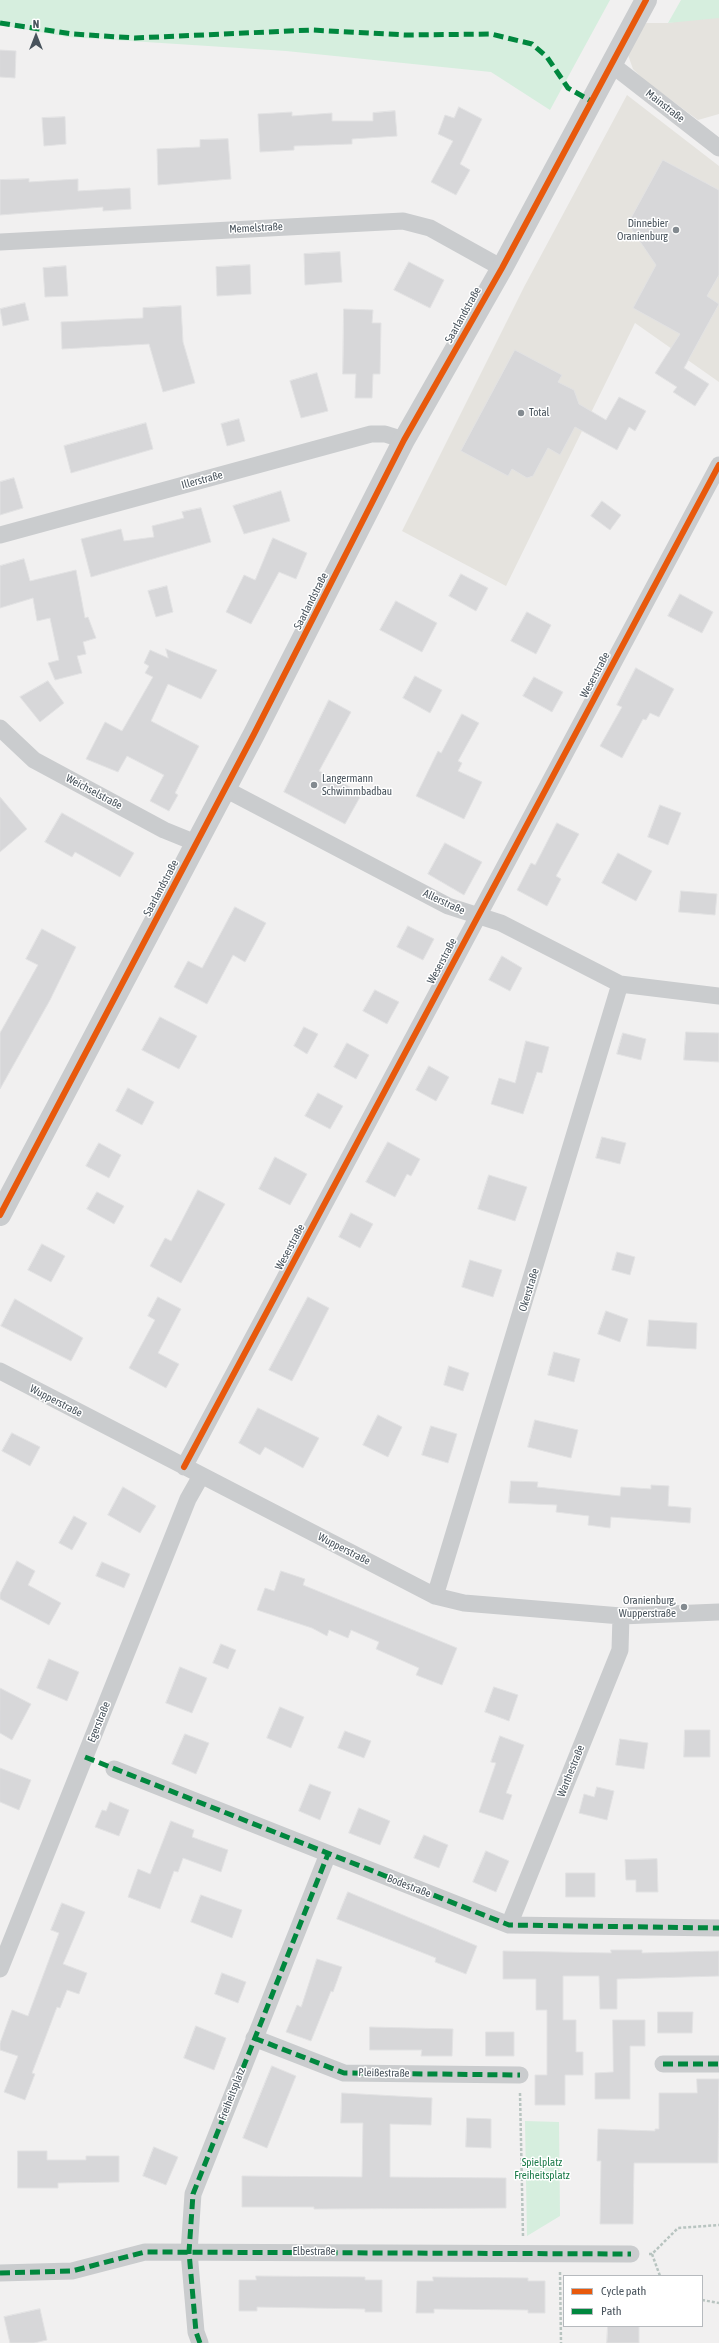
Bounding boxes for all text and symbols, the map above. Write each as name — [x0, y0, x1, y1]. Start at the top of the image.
north arrow — [16, 16, 56, 56]
text: N — [33, 18, 39, 30]
street label: Mainstraße — [643, 87, 687, 125]
place label: Dinnebier Oranienburg — [617, 217, 668, 243]
street label: Memelstraße — [229, 220, 283, 236]
marker: Dinnebier Oranienburg — [671, 225, 681, 235]
street label: Saarlandstraße — [442, 285, 484, 345]
place label: Total — [529, 406, 550, 420]
marker: Total — [516, 408, 526, 418]
street label: Illerstraße — [180, 468, 224, 492]
street label: Saarlandstraße — [291, 570, 331, 632]
street label: Weserstraße — [577, 650, 613, 700]
street label: Weichselstraße — [64, 772, 124, 812]
place label: Langermann Schwimmbadbau — [322, 772, 392, 798]
marker: Langermann Schwimmbadbau — [309, 780, 319, 790]
street label: Saarlandstraße — [141, 858, 181, 918]
street label: Allerstraße — [421, 887, 467, 917]
street label: Weserstraße — [424, 936, 460, 986]
street label: Weserstraße — [272, 1222, 308, 1272]
street label: Okerstraße — [516, 1267, 542, 1313]
street label: Wupperstraße — [28, 1382, 84, 1420]
street label: Wupperstraße — [316, 1530, 372, 1568]
place label: Oranienburg, Wupperstraße — [619, 1594, 676, 1620]
marker: Oranienburg, Wupperstraße — [679, 1602, 689, 1612]
street label: Egerstraße — [85, 1700, 113, 1744]
street label: Warthestraße — [555, 1743, 587, 1799]
street label: Bodestraße — [385, 1872, 433, 1900]
street label: Freiheitsplatz — [216, 2066, 248, 2122]
street label: Pleißestraße — [358, 2066, 410, 2080]
park label: Spielplatz Freiheitsplatz — [514, 2156, 570, 2182]
street label: Elbestraße — [292, 2245, 336, 2259]
legend — [563, 2275, 703, 2327]
text: Cycle path — [601, 2284, 646, 2298]
text: Path — [601, 2304, 622, 2318]

